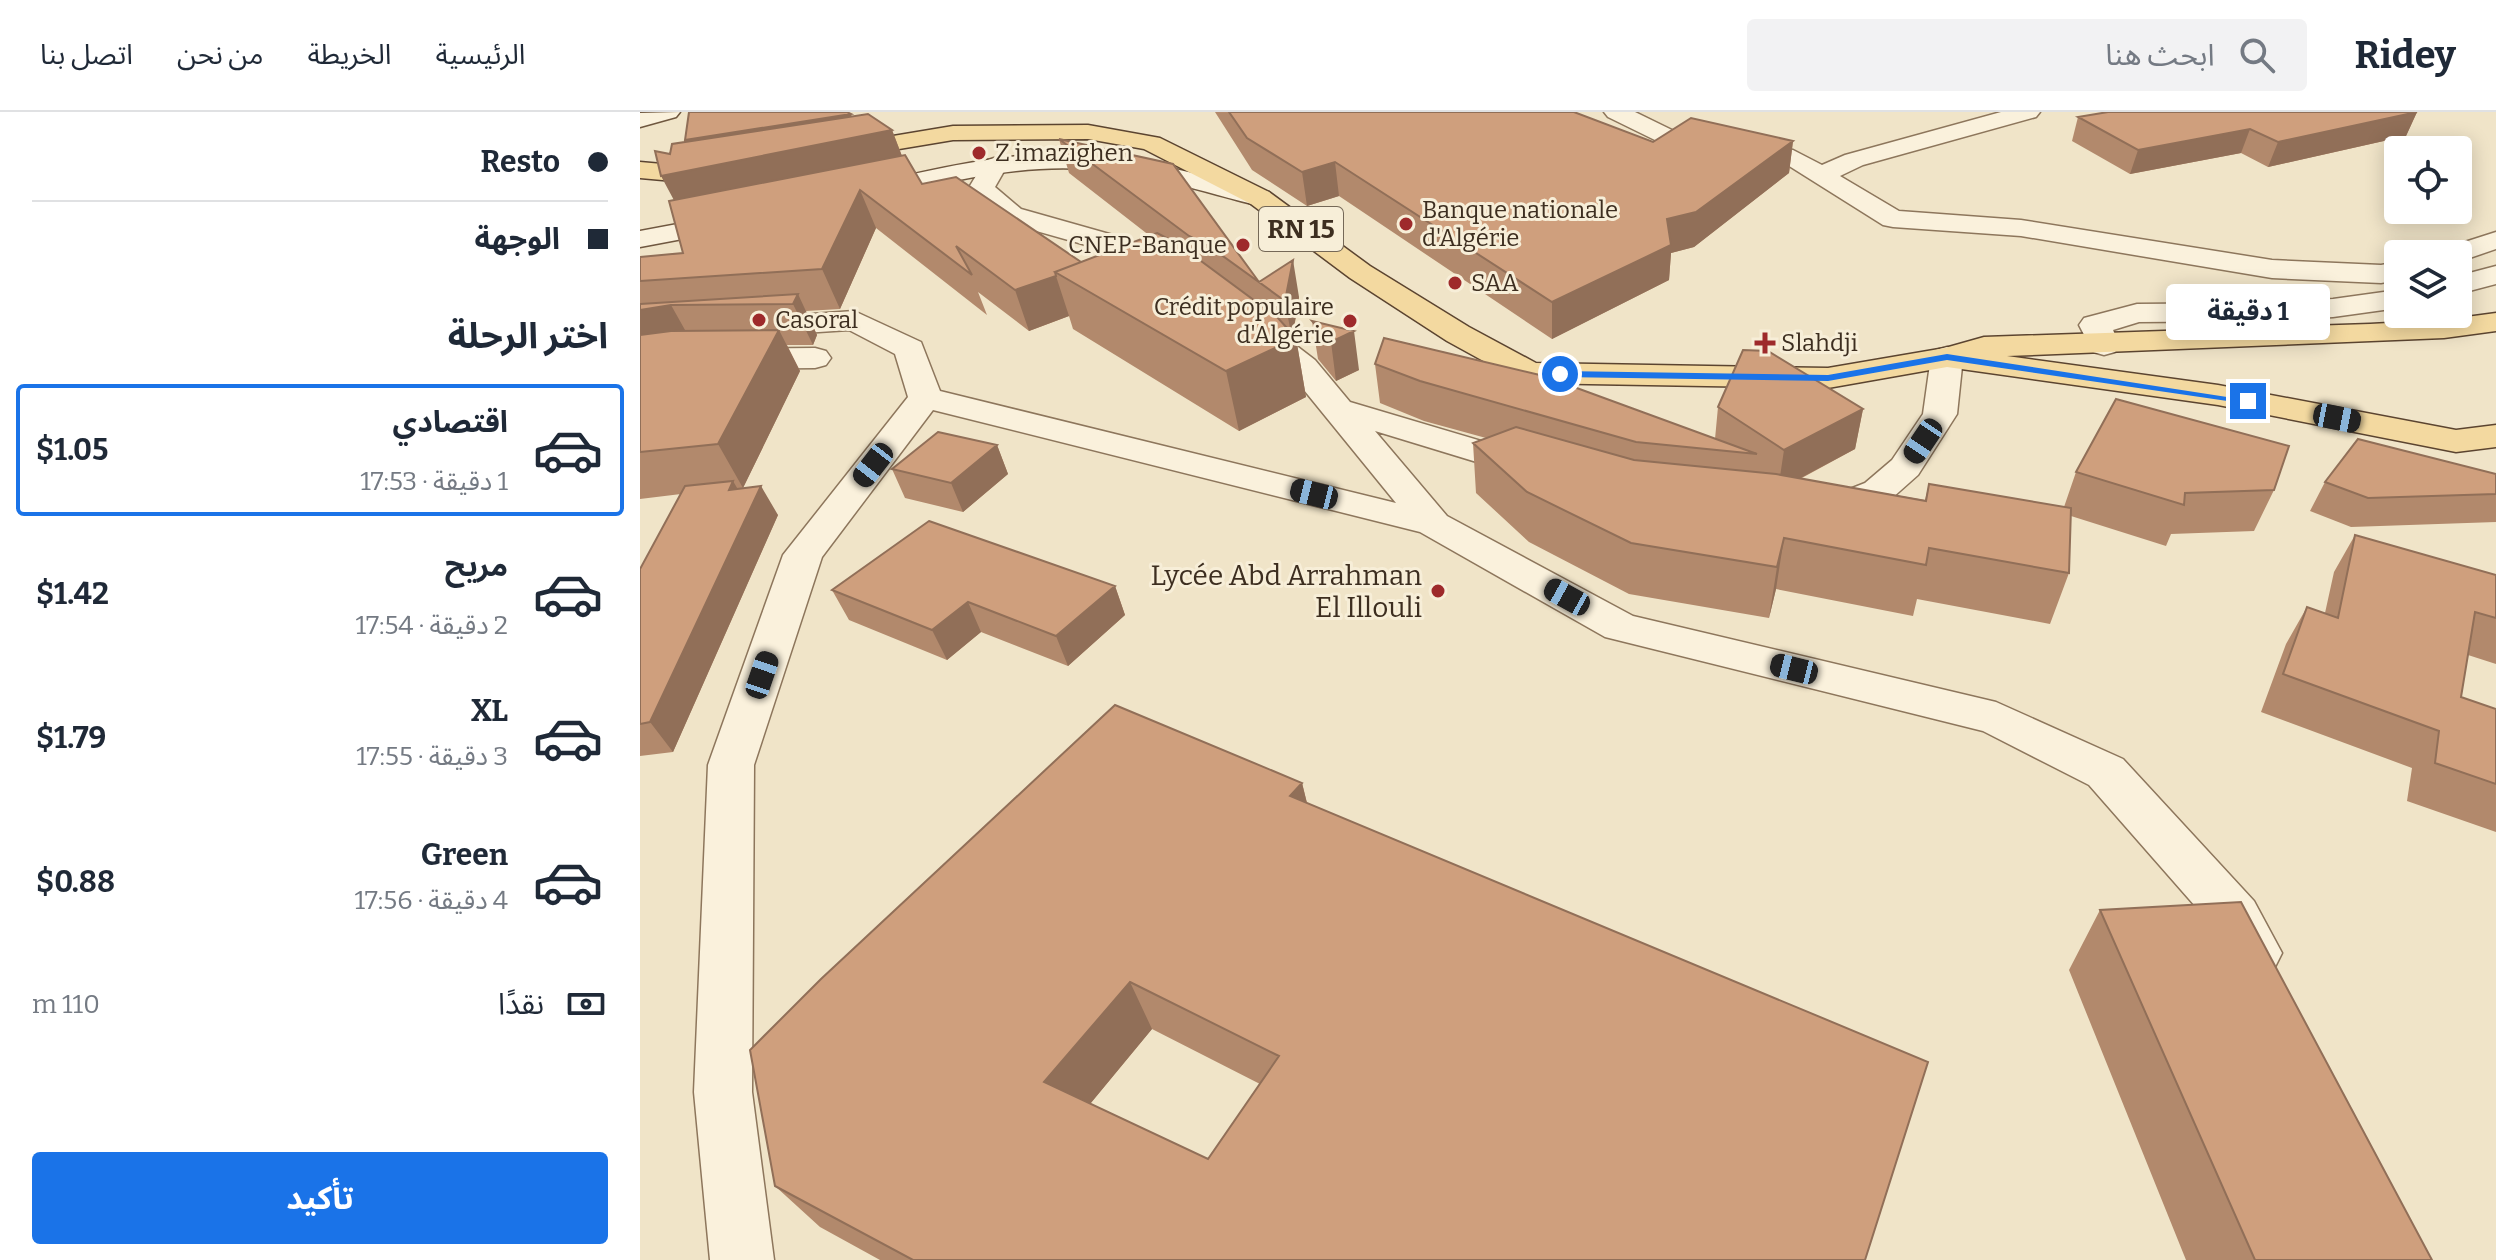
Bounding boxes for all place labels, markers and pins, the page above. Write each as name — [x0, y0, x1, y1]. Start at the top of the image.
place label: Z imazighen — [995, 139, 1133, 167]
marker: Z imazighen — [970, 144, 988, 162]
place label: Banque nationale d'Algérie — [1422, 196, 1618, 252]
marker: Banque nationale d'Algérie — [1397, 215, 1415, 233]
place label: CNEP-Banque — [1068, 231, 1227, 259]
marker: CNEP-Banque — [1234, 236, 1252, 254]
place label: SAA — [1471, 269, 1519, 297]
marker: SAA — [1446, 274, 1464, 292]
place label: Crédit populaire d'Algérie — [1154, 293, 1334, 349]
place label: Casoral — [775, 306, 858, 334]
marker: Casoral — [750, 311, 768, 329]
marker: Crédit populaire d'Algérie — [1341, 312, 1359, 330]
place label: Slahdji — [1781, 329, 1858, 357]
marker: Slahdji — [1756, 334, 1774, 352]
place label: Lycée Abd Arrahman El Illouli — [1150, 559, 1422, 624]
marker: Lycée Abd Arrahman El Illouli — [1429, 582, 1447, 600]

